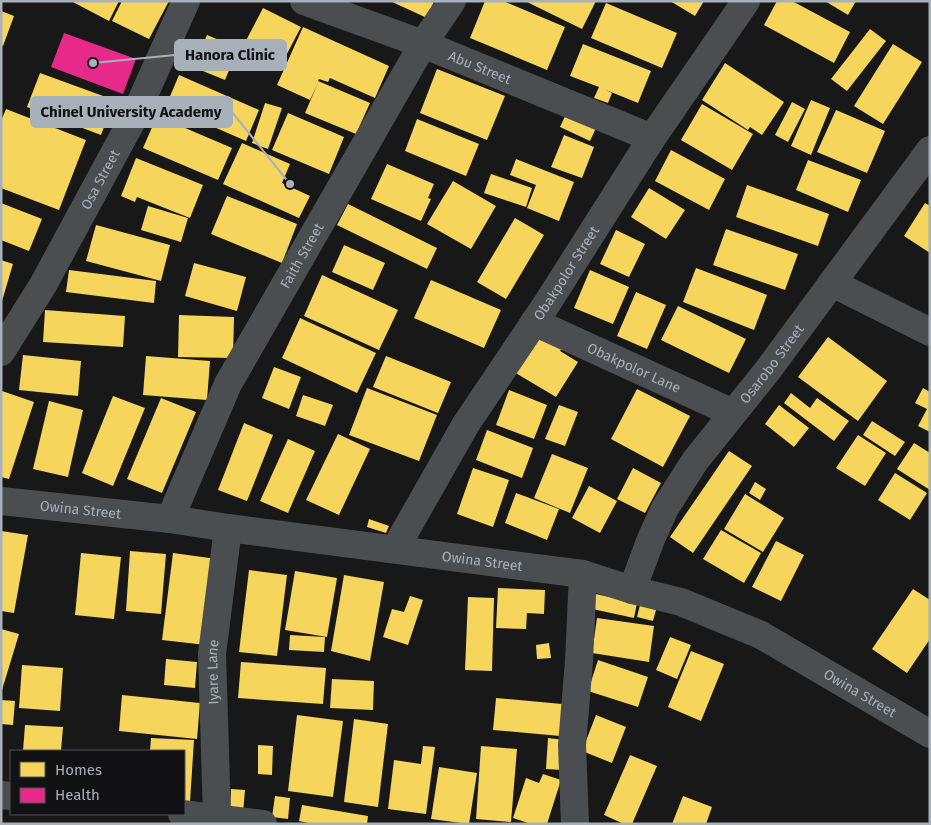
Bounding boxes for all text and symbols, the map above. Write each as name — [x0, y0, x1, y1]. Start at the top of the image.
callout: Hanora Clinic — [175, 40, 286, 70]
text: Hanora Clinic — [185, 46, 276, 64]
street label: Abu Street — [446, 47, 514, 89]
callout: Chinel University Academy — [31, 97, 232, 127]
text: Chinel University Academy — [41, 103, 222, 121]
street label: Osa Street — [77, 146, 124, 213]
street label: Faith Street — [277, 219, 328, 292]
street label: Obakpolor Street — [530, 222, 604, 324]
street label: Osarobo Street — [736, 320, 808, 407]
street label: Obakpolor Lane — [584, 339, 683, 397]
street label: Owina Street — [39, 497, 123, 523]
street label: Owina Street — [441, 548, 524, 575]
street label: Iyare Lane — [204, 639, 223, 705]
street label: Owina Street — [820, 666, 900, 722]
legend — [10, 750, 185, 815]
text: Homes — [55, 761, 102, 779]
text: Health — [55, 786, 100, 804]

